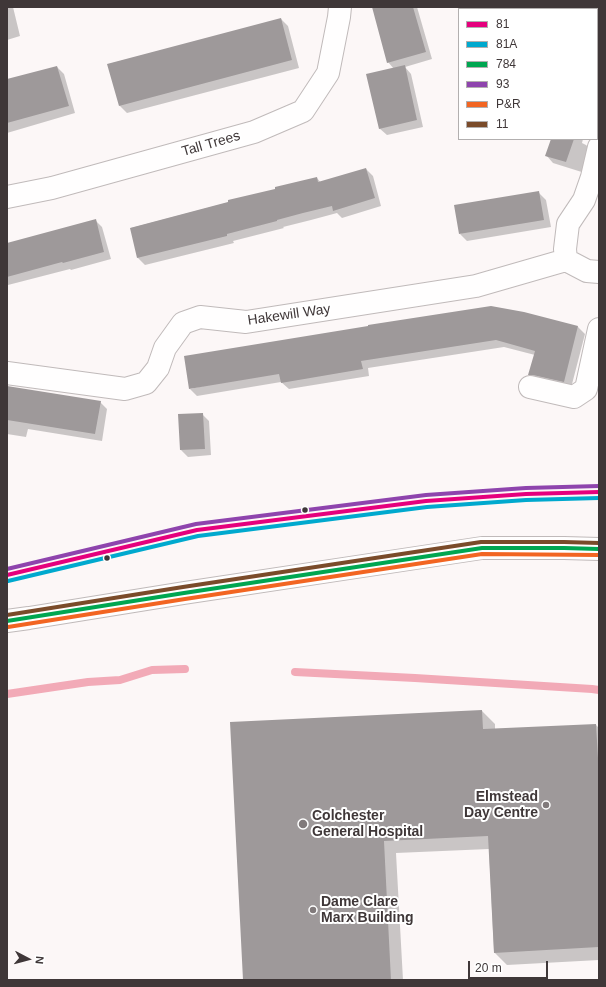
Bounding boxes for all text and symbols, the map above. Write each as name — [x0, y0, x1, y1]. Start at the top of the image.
legend — [458, 8, 598, 140]
text: 81 — [496, 17, 509, 31]
text: 81A — [496, 37, 517, 51]
text: 784 — [496, 57, 516, 71]
text: 93 — [496, 77, 509, 91]
text: P&R — [496, 97, 521, 111]
text: 11 — [496, 117, 508, 131]
street label: Tall Trees — [180, 128, 242, 160]
street label: Hakewill Way — [246, 301, 332, 329]
unlabelled marker — [300, 505, 310, 515]
unlabelled marker — [102, 553, 112, 563]
place label: Elmstead Day Centre — [464, 789, 538, 822]
marker: Elmstead Day Centre — [541, 800, 551, 810]
place label: Colchester General Hospital — [312, 808, 423, 840]
marker: Colchester General Hospital — [297, 818, 309, 830]
place label: Dame Clare Marx Building — [321, 894, 414, 926]
marker: Dame Clare Marx Building — [308, 905, 318, 915]
north arrow — [8, 939, 48, 979]
scale bar — [470, 953, 550, 979]
text: N — [34, 956, 46, 965]
text: 20 m — [475, 961, 502, 975]

